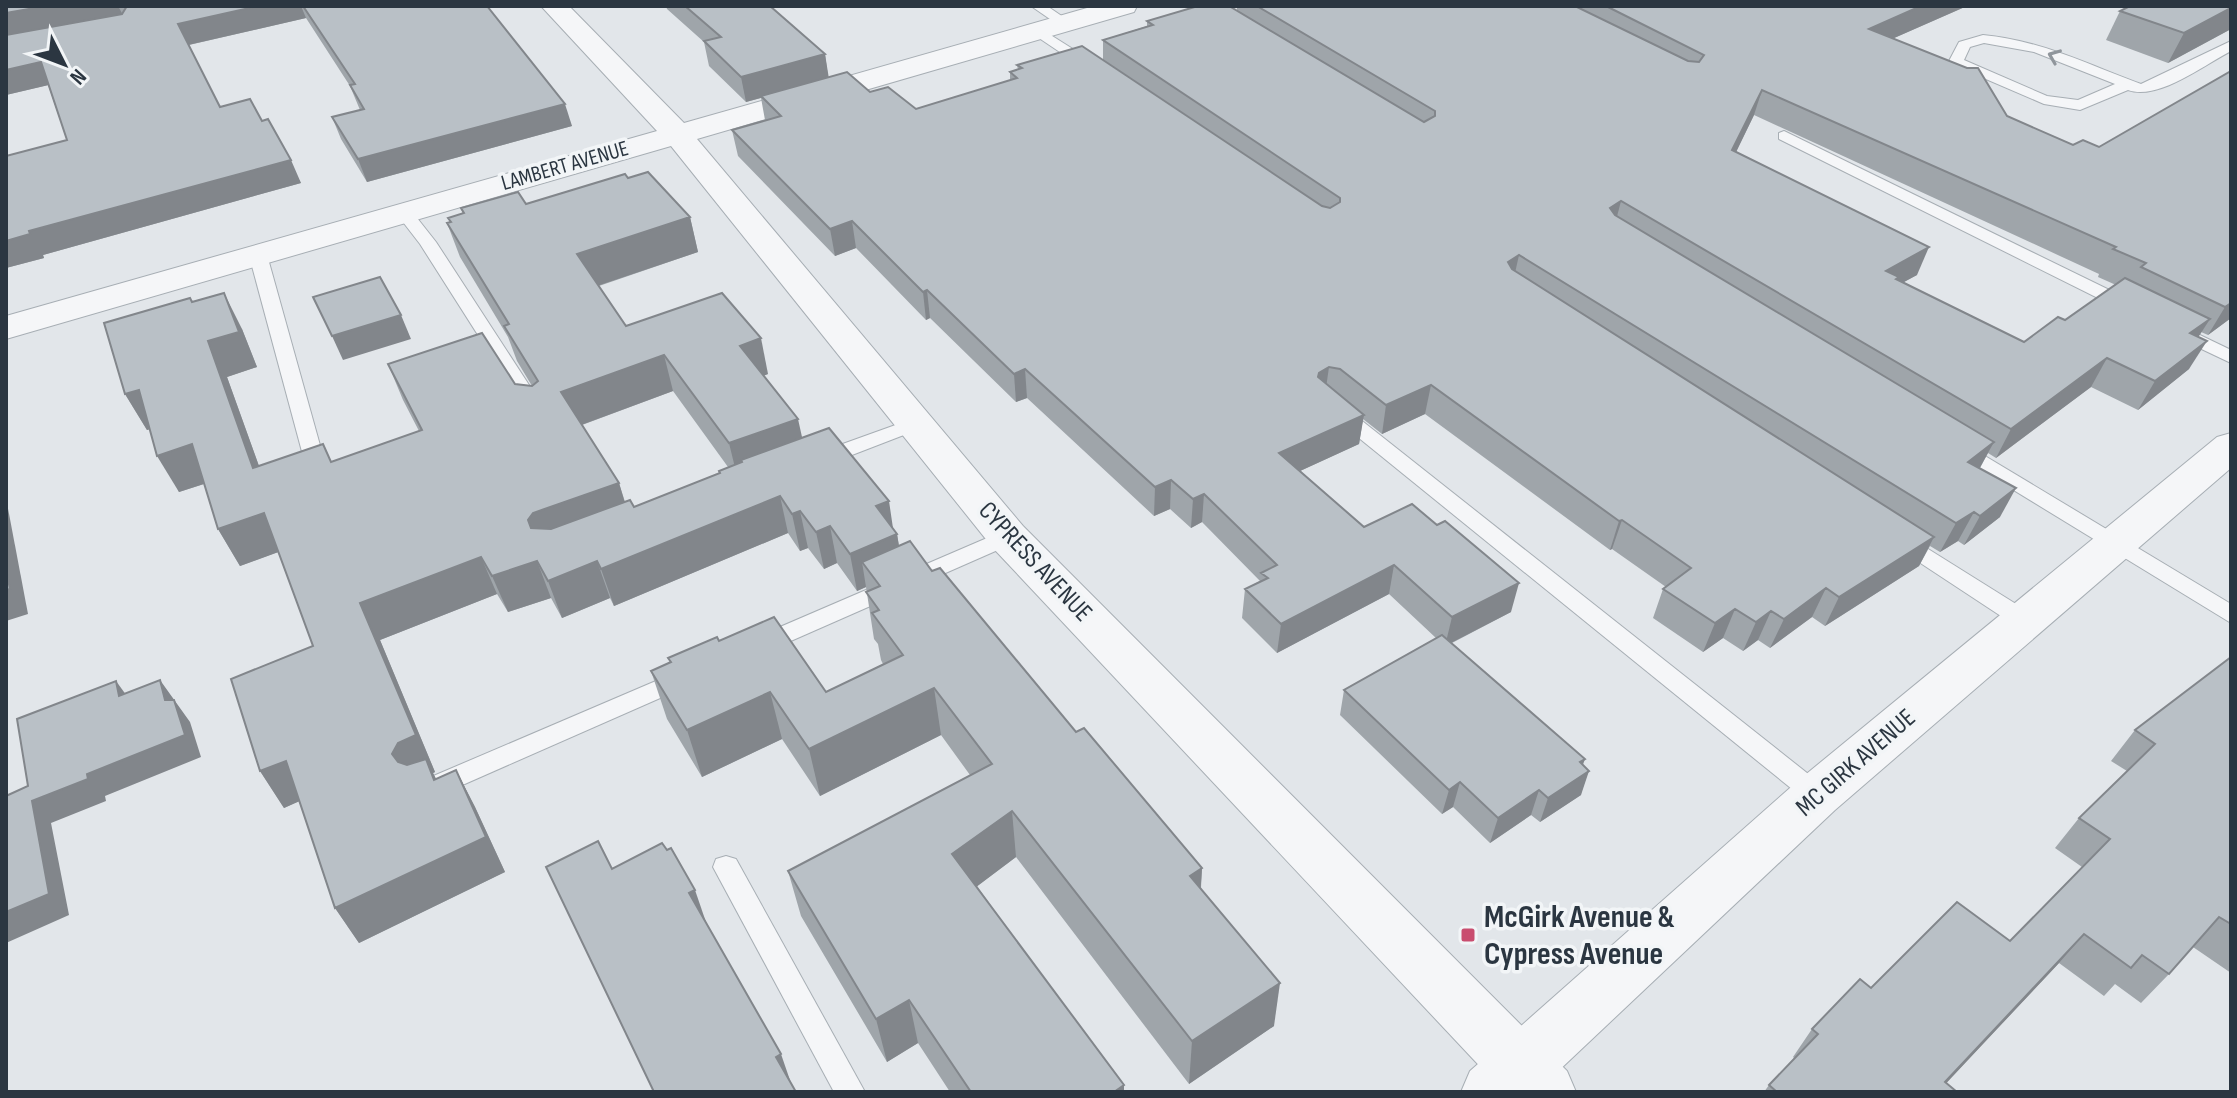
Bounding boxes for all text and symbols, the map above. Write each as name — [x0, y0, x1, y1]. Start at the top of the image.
north arrow — [24, 24, 104, 104]
one-way arrow — [2048, 49, 2062, 66]
text: N — [64, 63, 92, 90]
street label: LAMBERT AVENUE — [498, 135, 632, 197]
street label: CYPRESS AVENUE — [972, 496, 1098, 628]
street label: MC GIRK AVENUE — [1790, 703, 1922, 823]
place label: McGirk Avenue & Cypress Avenue — [1484, 898, 1675, 974]
marker: McGirk Avenue & Cypress Avenue — [1459, 926, 1477, 944]

